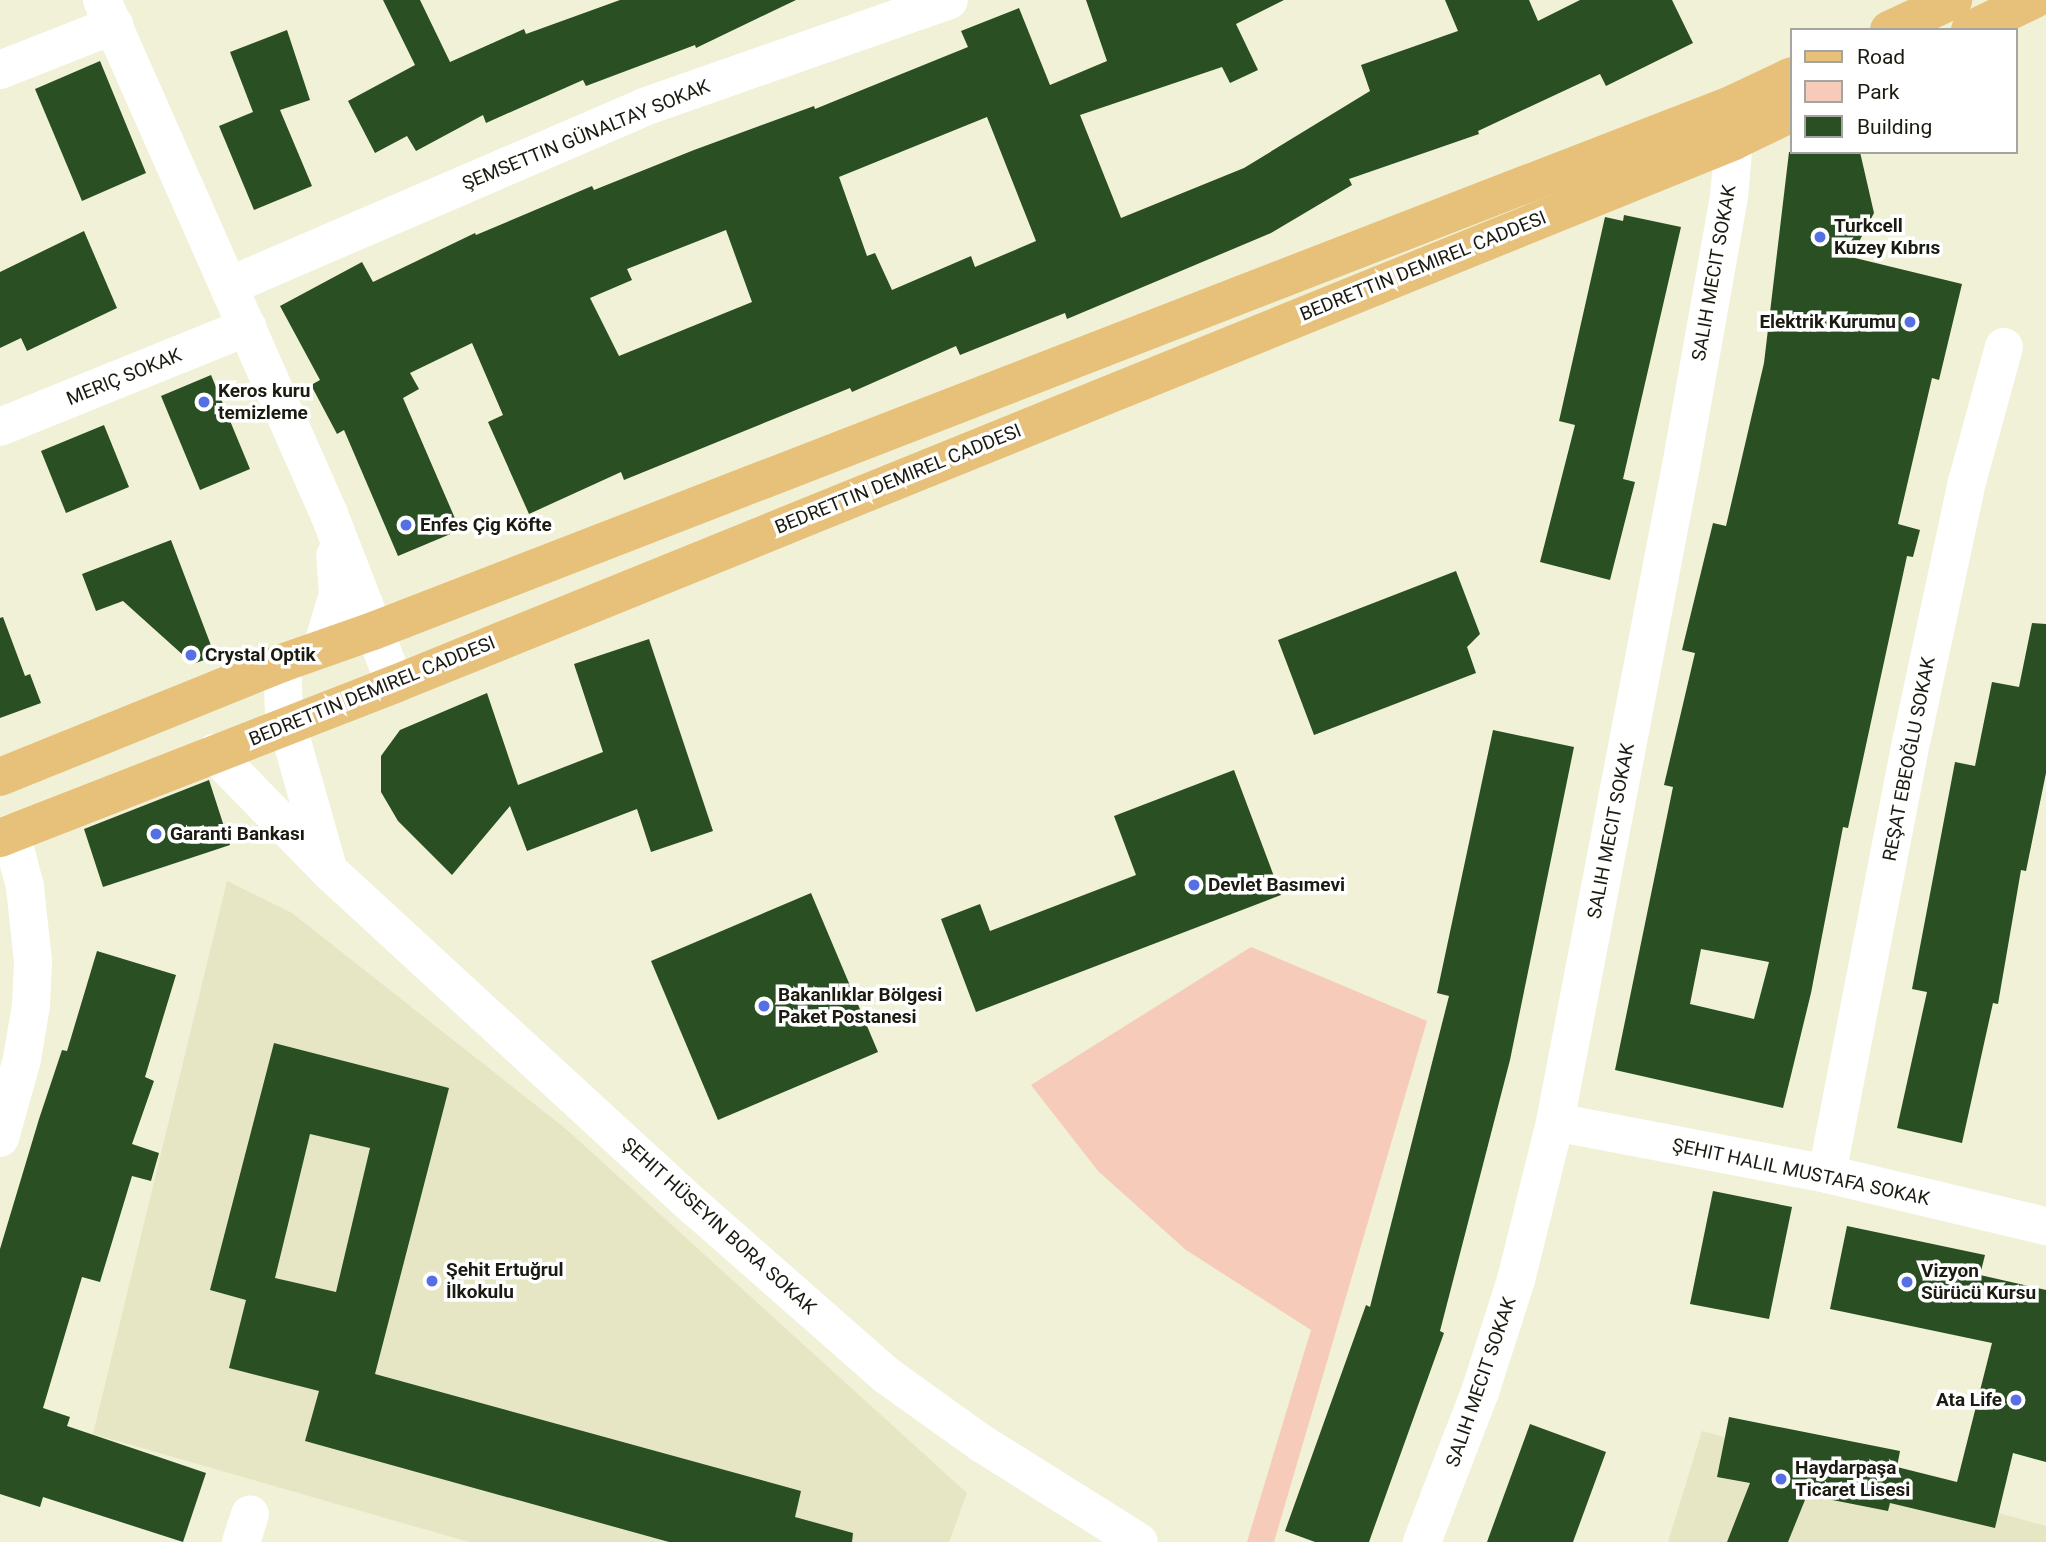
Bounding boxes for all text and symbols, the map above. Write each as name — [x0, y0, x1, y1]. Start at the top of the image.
legend — [1790, 28, 2018, 154]
text: Road — [1857, 45, 1905, 69]
street label: ŞEMSETTIN GÜNALTAY SOKAK — [459, 75, 713, 195]
text: Park — [1857, 80, 1899, 104]
text: Building — [1857, 115, 1932, 139]
street label: SALIH MECIT SOKAK — [1687, 183, 1741, 363]
street label: BEDRETTIN DEMIREL CADDESI — [1297, 206, 1549, 326]
place label: Turkcell Kuzey Kıbrıs — [1834, 215, 1940, 259]
marker: Turkcell Kuzey Kıbrıs — [1812, 229, 1828, 245]
place label: Elektrik Kurumu — [1759, 311, 1896, 333]
marker: Elektrik Kurumu — [1902, 314, 1918, 330]
street label: MERIÇ SOKAK — [63, 344, 185, 410]
place label: Keros kuru temizleme — [218, 380, 310, 424]
marker: Keros kuru temizleme — [196, 394, 212, 410]
street label: BEDRETTIN DEMIREL CADDESI — [772, 419, 1024, 539]
place label: Enfes Çig Köfte — [420, 514, 552, 536]
marker: Enfes Çig Köfte — [398, 517, 414, 533]
street label: BEDRETTIN DEMIREL CADDESI — [246, 631, 498, 751]
place label: Crystal Optik — [205, 644, 316, 666]
marker: Crystal Optik — [183, 647, 199, 663]
street label: REŞAT EBEOĞLU SOKAK — [1878, 655, 1940, 863]
street label: SALIH MECIT SOKAK — [1583, 741, 1639, 921]
place label: Garanti Bankası — [170, 823, 305, 845]
marker: Garanti Bankası — [148, 826, 164, 842]
place label: Devlet Basımevi — [1208, 874, 1345, 896]
marker: Devlet Basımevi — [1186, 877, 1202, 893]
place label: Bakanlıklar Bölgesi Paket Postanesi — [778, 984, 942, 1028]
marker: Bakanlıklar Bölgesi Paket Postanesi — [756, 998, 772, 1014]
street label: ŞEHIT HÜSEYIN BORA SOKAK — [617, 1133, 821, 1319]
street label: ŞEHIT HALIL MUSTAFA SOKAK — [1670, 1134, 1932, 1210]
place label: Şehit Ertuğrul İlkokulu — [446, 1259, 563, 1303]
place label: Vizyon Sürücü Kursu — [1921, 1260, 2036, 1304]
marker: Şehit Ertuğrul İlkokulu — [424, 1273, 440, 1289]
marker: Vizyon Sürücü Kursu — [1899, 1274, 1915, 1290]
street label: SALIH MECIT SOKAK — [1441, 1294, 1521, 1470]
place label: Ata Life — [1936, 1389, 2002, 1411]
marker: Ata Life — [2008, 1392, 2024, 1408]
place label: Haydarpaşa Ticaret Lisesi — [1795, 1457, 1910, 1501]
marker: Haydarpaşa Ticaret Lisesi — [1773, 1471, 1789, 1487]

